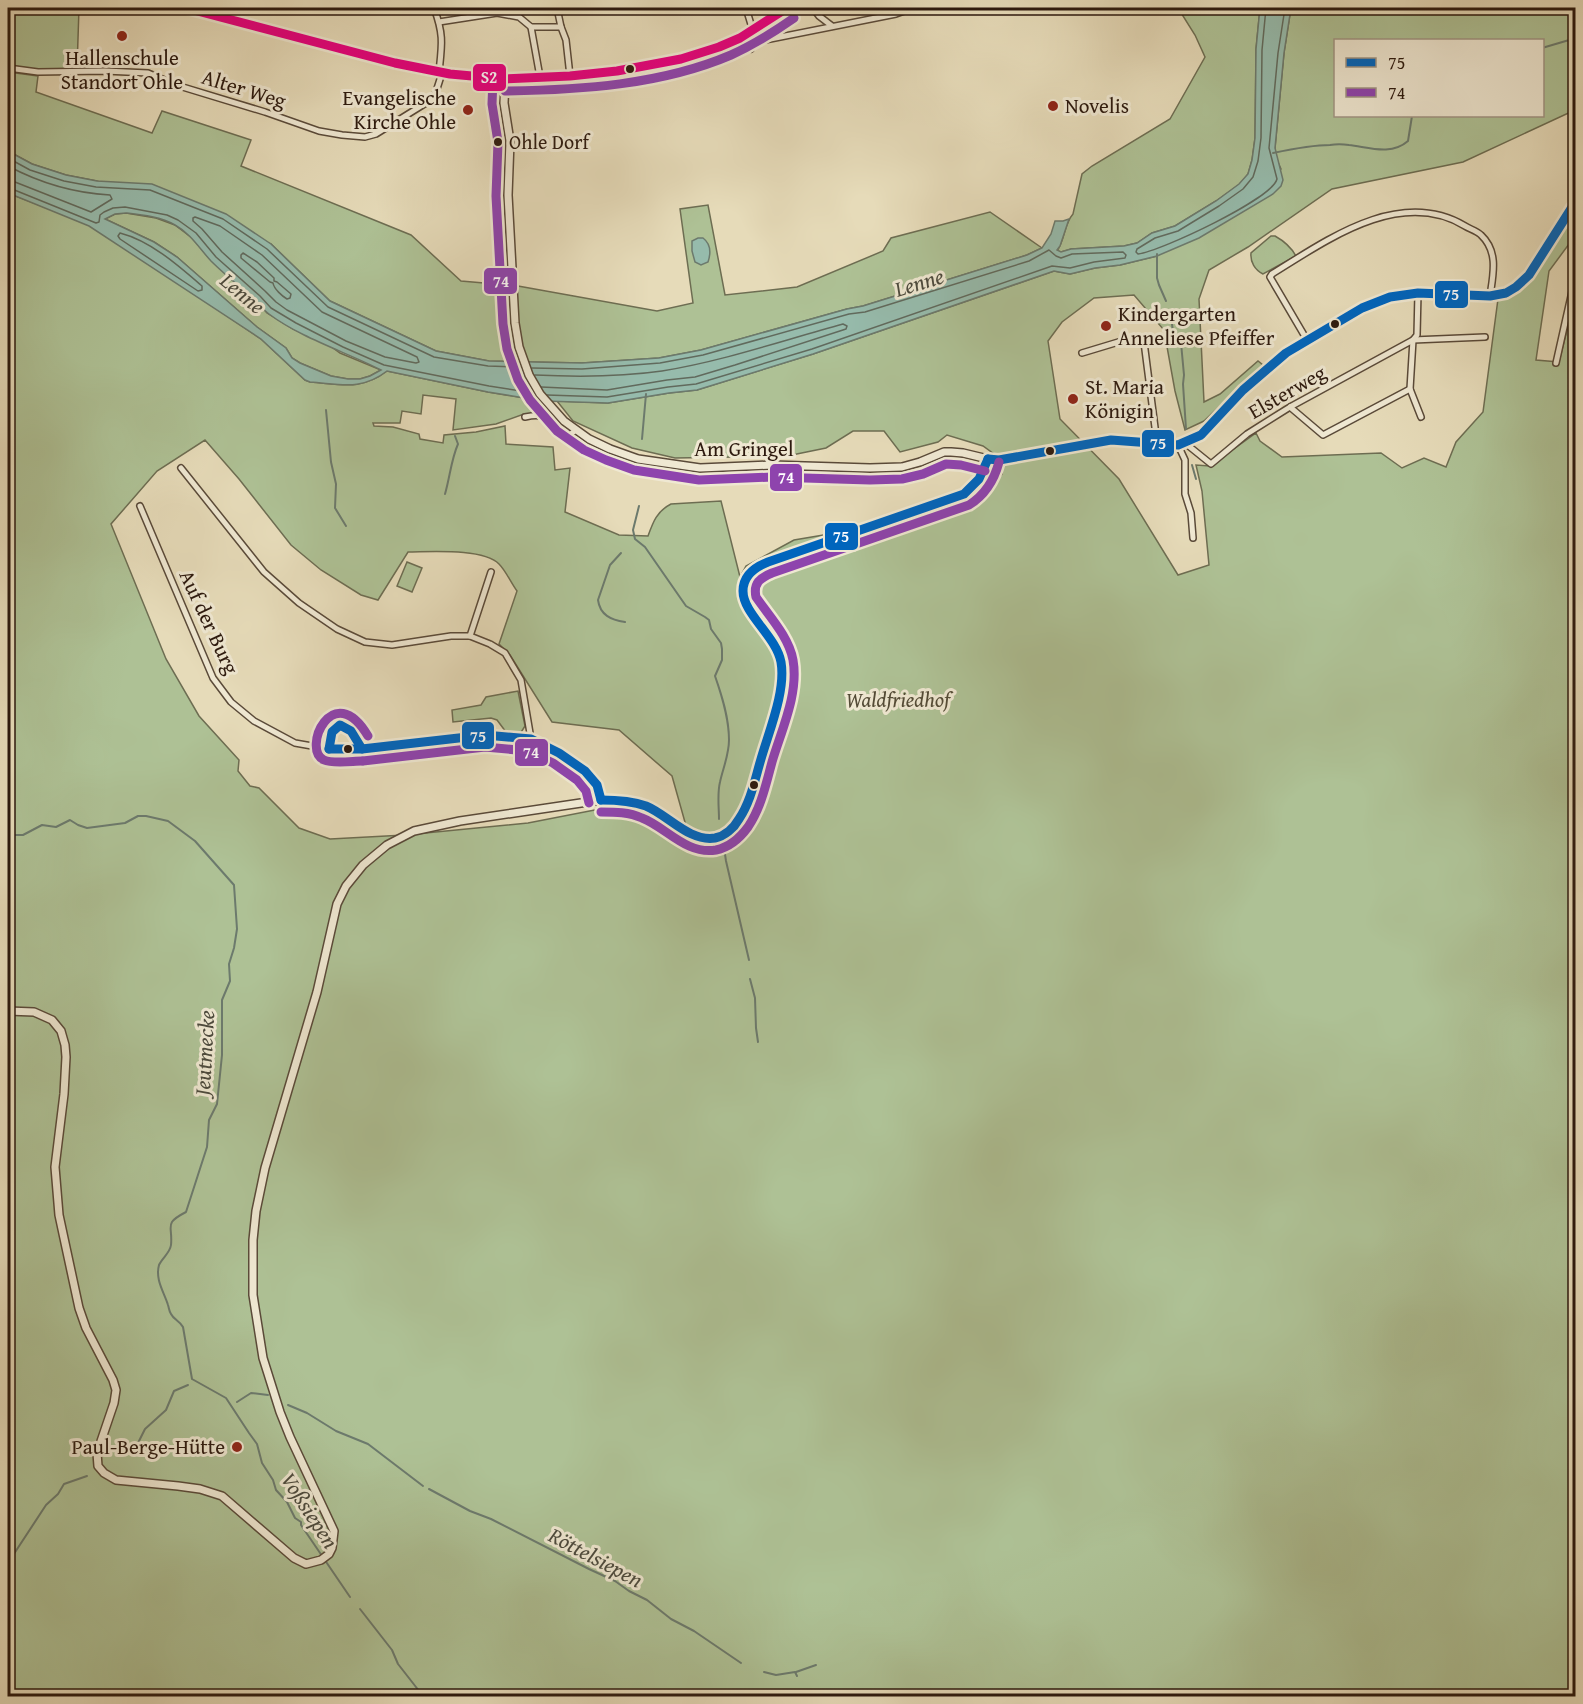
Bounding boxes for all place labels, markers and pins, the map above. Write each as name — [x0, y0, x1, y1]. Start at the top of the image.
marker: Hallenschule Standort Ohle — [115, 29, 129, 43]
place label: Hallenschule Standort Ohle — [61, 42, 183, 97]
unlabelled marker — [624, 63, 636, 75]
place label: Evangelische Kirche Ohle — [343, 82, 456, 137]
place label: Novelis — [1065, 90, 1129, 121]
marker: Novelis — [1046, 99, 1060, 113]
marker: Evangelische Kirche Ohle — [461, 103, 475, 117]
place label: Ohle Dorf — [509, 127, 591, 156]
marker: Ohle Dorf — [492, 136, 504, 148]
place label: Kindergarten Anneliese Pfeiffer — [1118, 298, 1275, 353]
unlabelled marker — [1329, 318, 1341, 330]
marker: Kindergarten Anneliese Pfeiffer — [1099, 319, 1113, 333]
place label: St. Maria Königin — [1085, 371, 1164, 426]
marker: St. Maria Königin — [1066, 392, 1080, 406]
unlabelled marker — [1044, 445, 1056, 457]
unlabelled marker — [342, 743, 354, 755]
unlabelled marker — [748, 779, 760, 791]
place label: Paul-Berge-Hütte — [71, 1431, 225, 1462]
marker: Paul-Berge-Hütte — [230, 1440, 244, 1454]

